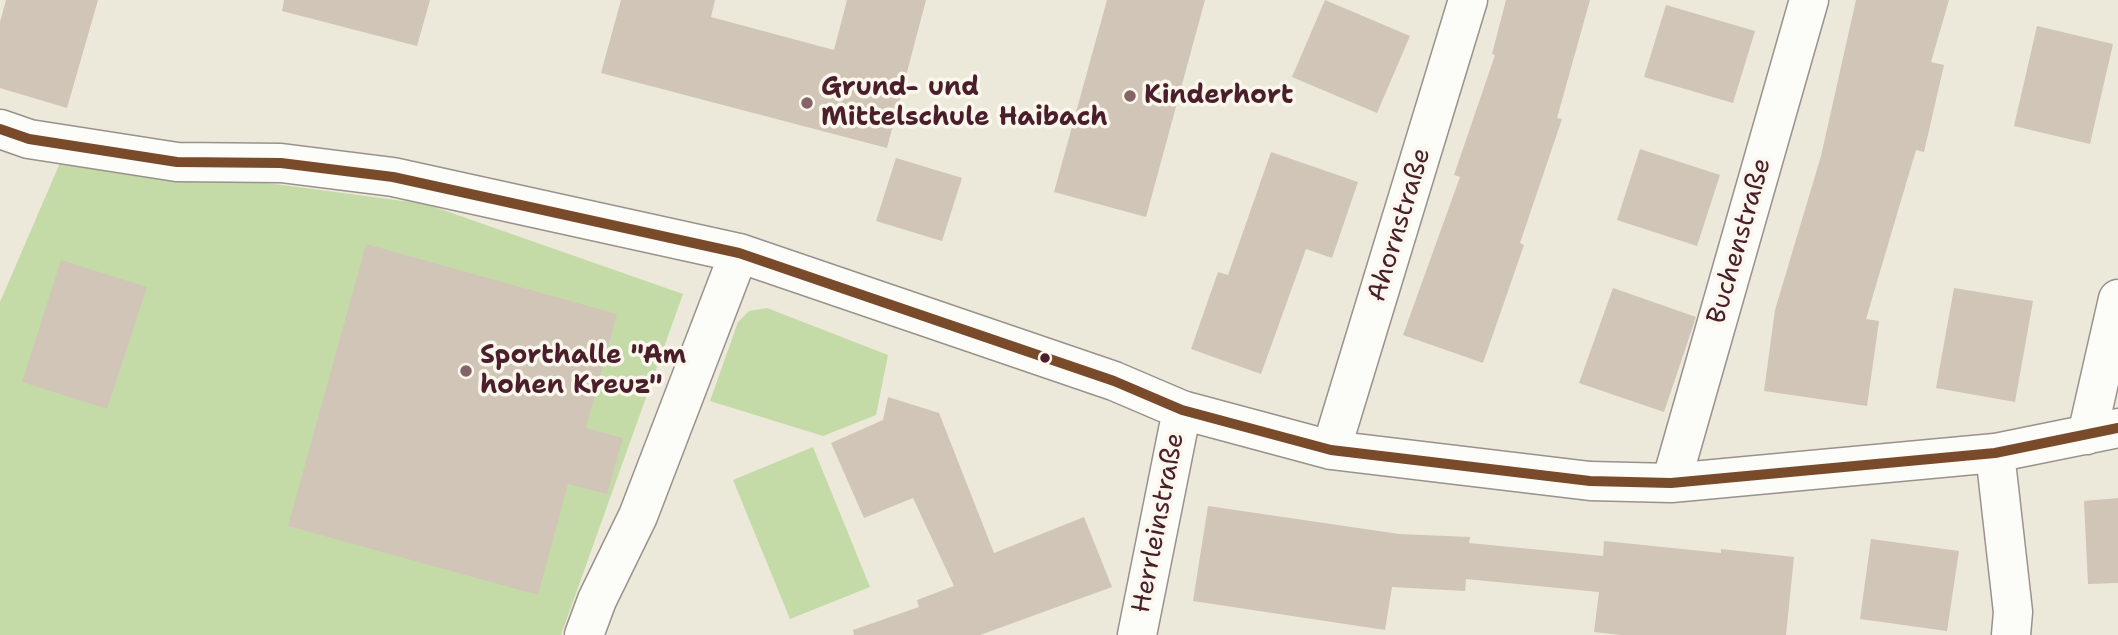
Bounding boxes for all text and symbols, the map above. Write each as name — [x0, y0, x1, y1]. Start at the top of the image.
place label: Grund- und Mittelschule Haibach — [821, 72, 1108, 134]
place label: Kinderhort — [1144, 80, 1293, 112]
marker: Kinderhort — [1122, 88, 1138, 104]
marker: Grund- und Mittelschule Haibach — [799, 95, 815, 111]
street label: Ahornstraße — [1362, 144, 1438, 306]
street label: Buchenstraße — [1701, 155, 1779, 327]
place label: Sporthalle "Am hohen Kreuz" — [480, 340, 686, 402]
unlabelled marker — [1038, 351, 1052, 365]
marker: Sporthalle "Am hohen Kreuz" — [458, 363, 474, 379]
street label: Herrleinstraße — [1126, 430, 1192, 616]

